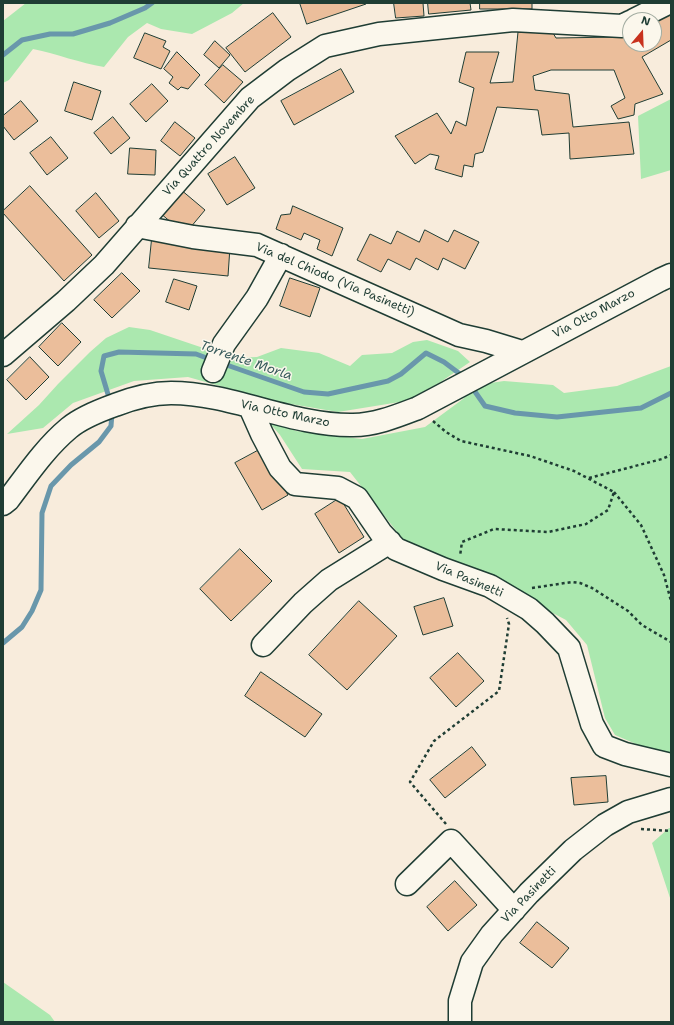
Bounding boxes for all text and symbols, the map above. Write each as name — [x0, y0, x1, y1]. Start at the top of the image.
north arrow — [622, 12, 662, 52]
text: N — [639, 13, 652, 30]
street label: Via Quattro Novembre — [160, 93, 258, 199]
street label: Via del Chiodo (Via Pasinetti) — [254, 240, 416, 320]
street label: Via Otto Marzo — [550, 286, 638, 342]
water label: Torrente Morla — [198, 338, 294, 384]
street label: Via Otto Marzo — [239, 398, 331, 430]
street label: Via Pasinetti — [433, 559, 505, 601]
street label: Via Pasinetti — [498, 864, 560, 926]

